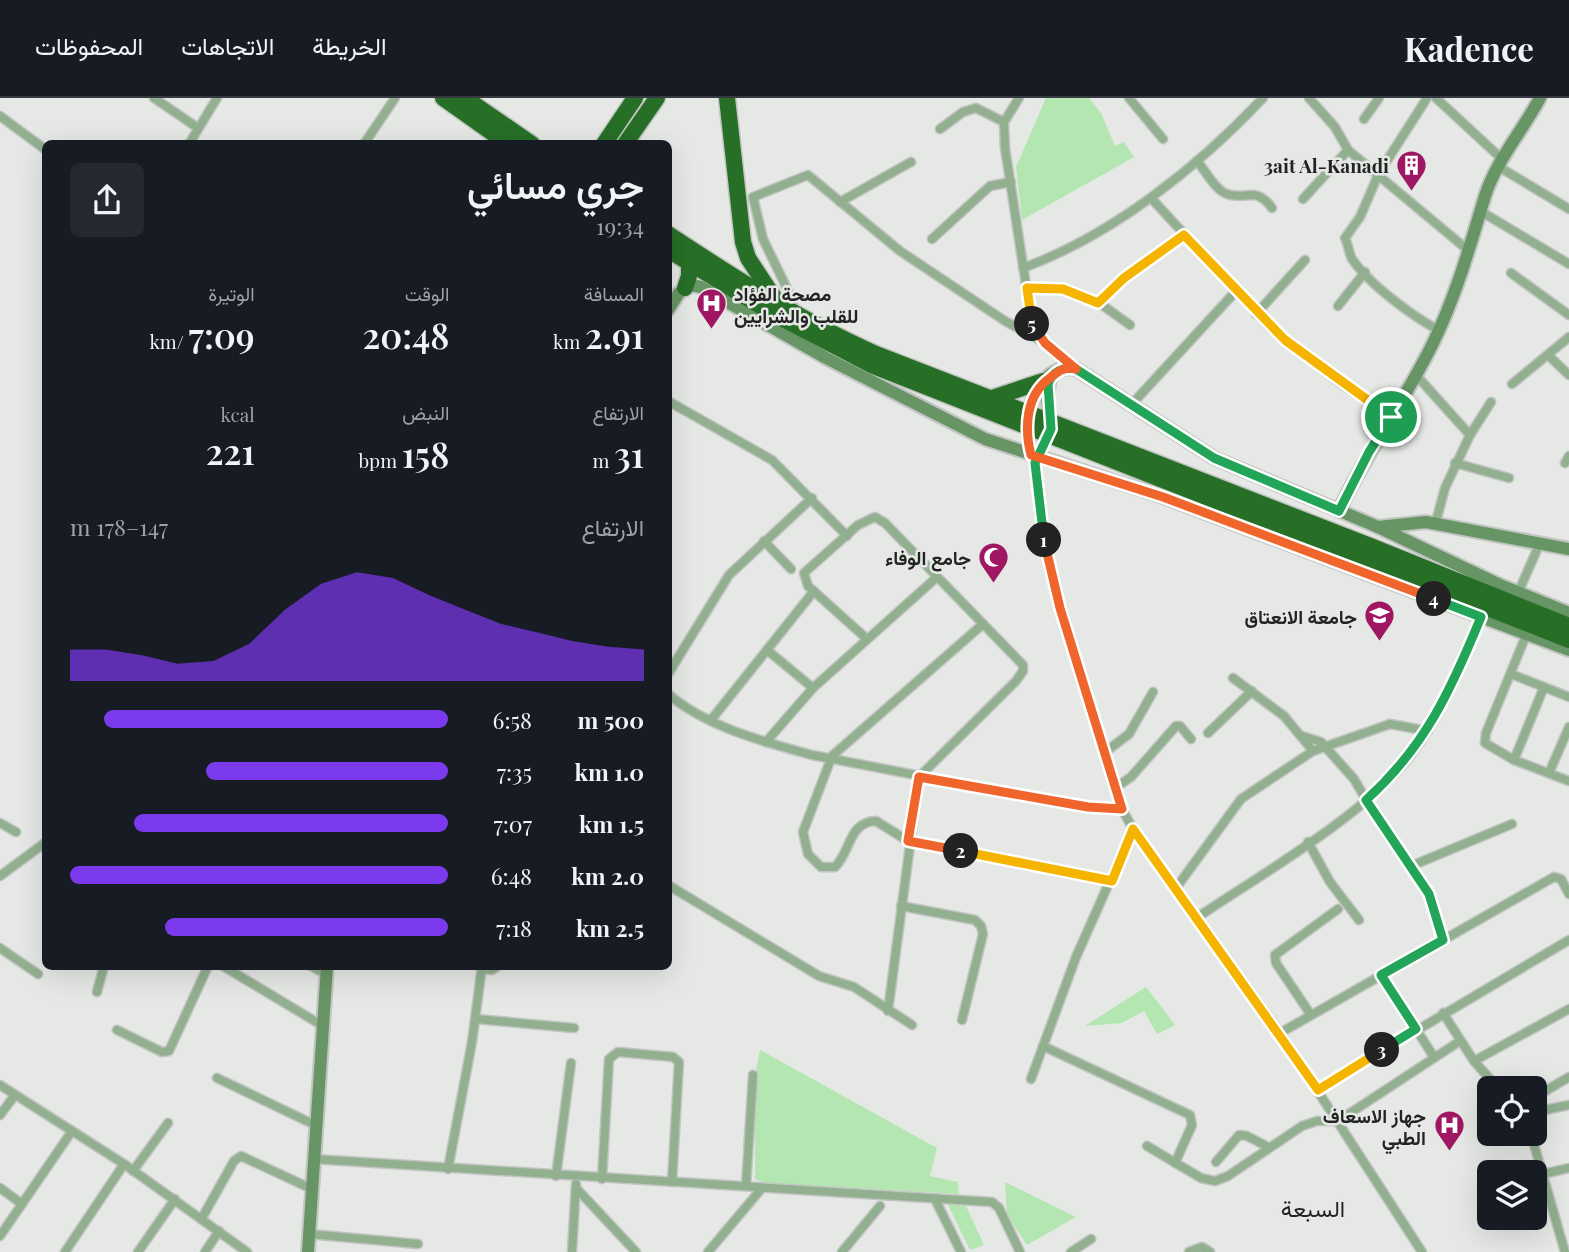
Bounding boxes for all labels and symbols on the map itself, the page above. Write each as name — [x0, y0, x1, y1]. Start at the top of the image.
building icon: 3ait Al-Kanadi — [1395, 148, 1429, 192]
place label: 3ait Al-Kanadi — [1264, 152, 1389, 178]
place label: مصحة الفؤاد للقلب والشرايين — [734, 280, 858, 329]
hospital icon: مصحة الفؤاد للقلب والشرايين — [694, 287, 728, 331]
pin: 5 — [1014, 306, 1050, 342]
pin — [1361, 387, 1421, 447]
pin: 1 — [1026, 522, 1062, 558]
mosque icon: جامع الوفاء — [977, 540, 1011, 584]
place label: جامع الوفاء — [885, 544, 971, 572]
pin: 4 — [1416, 582, 1452, 616]
school or university icon: جامعة الانعتاق — [1363, 599, 1397, 643]
place label: جامعة الانعتاق — [1245, 603, 1357, 629]
pin: 2 — [944, 834, 978, 868]
pin: 3 — [1364, 1032, 1400, 1068]
place label: جهاز الاسعاف الطبي — [1323, 1102, 1426, 1155]
hospital icon: جهاز الاسعاف الطبي — [1432, 1109, 1466, 1153]
district label: السبعة — [1281, 1192, 1345, 1223]

